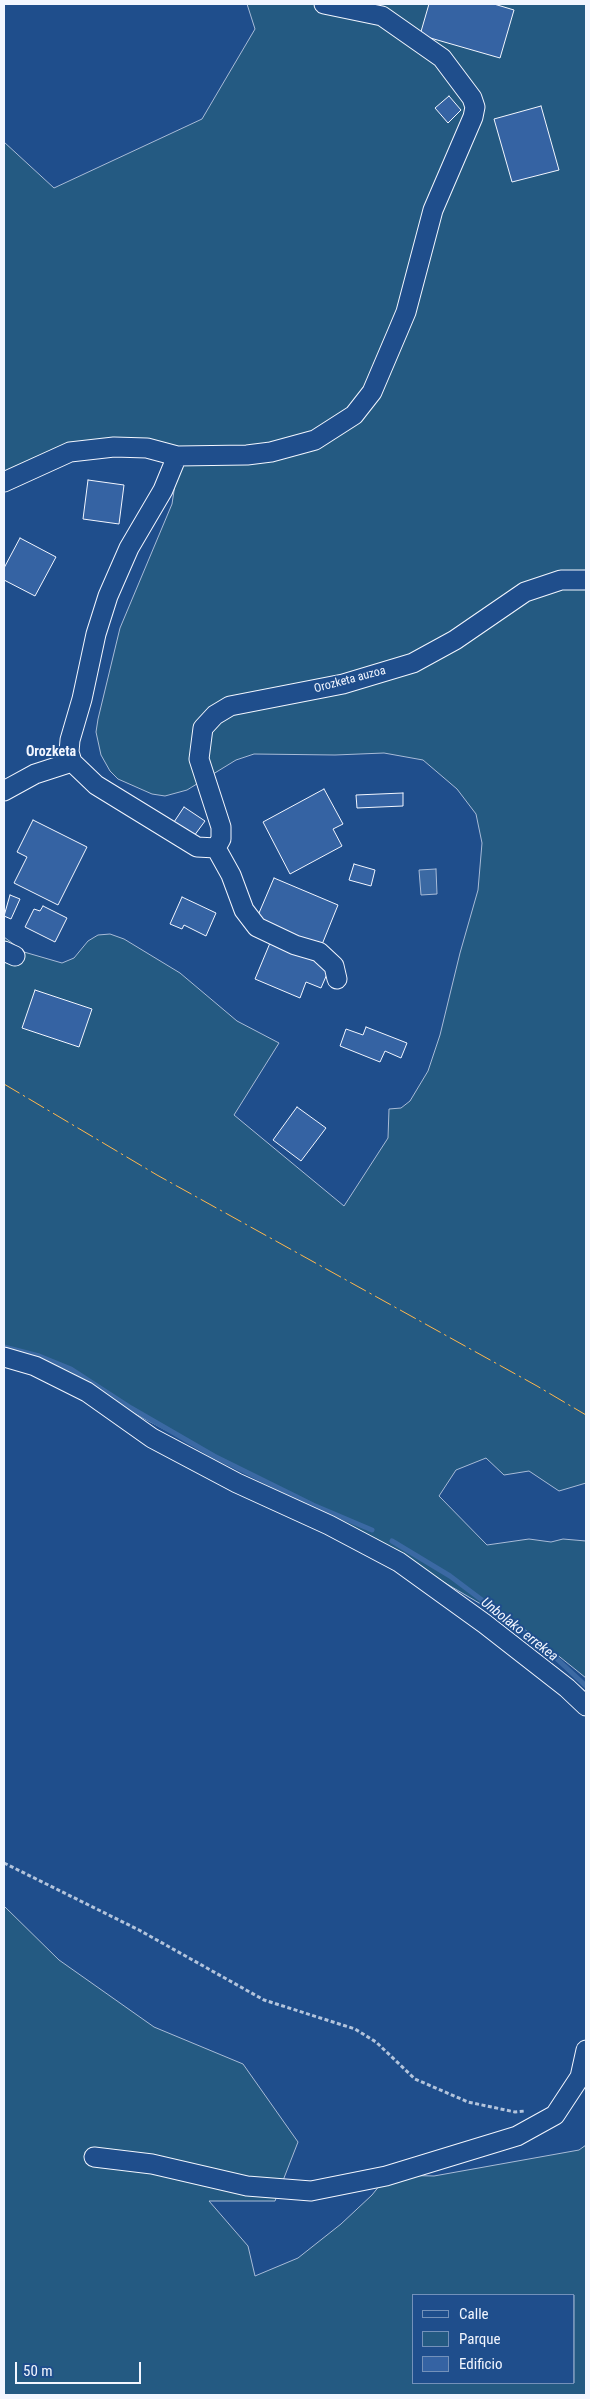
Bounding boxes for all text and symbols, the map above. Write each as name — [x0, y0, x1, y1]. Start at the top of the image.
street label: Orozketa auzoa — [313, 664, 387, 696]
district label: Orozketa — [26, 744, 76, 760]
water label: Unbolako errekea — [477, 1595, 561, 1665]
legend — [412, 2294, 575, 2384]
text: Calle — [459, 2305, 489, 2323]
text: Parque — [459, 2330, 501, 2348]
scale bar — [18, 2352, 144, 2384]
text: Edificio — [459, 2355, 502, 2373]
text: 50 m — [23, 2362, 53, 2380]

